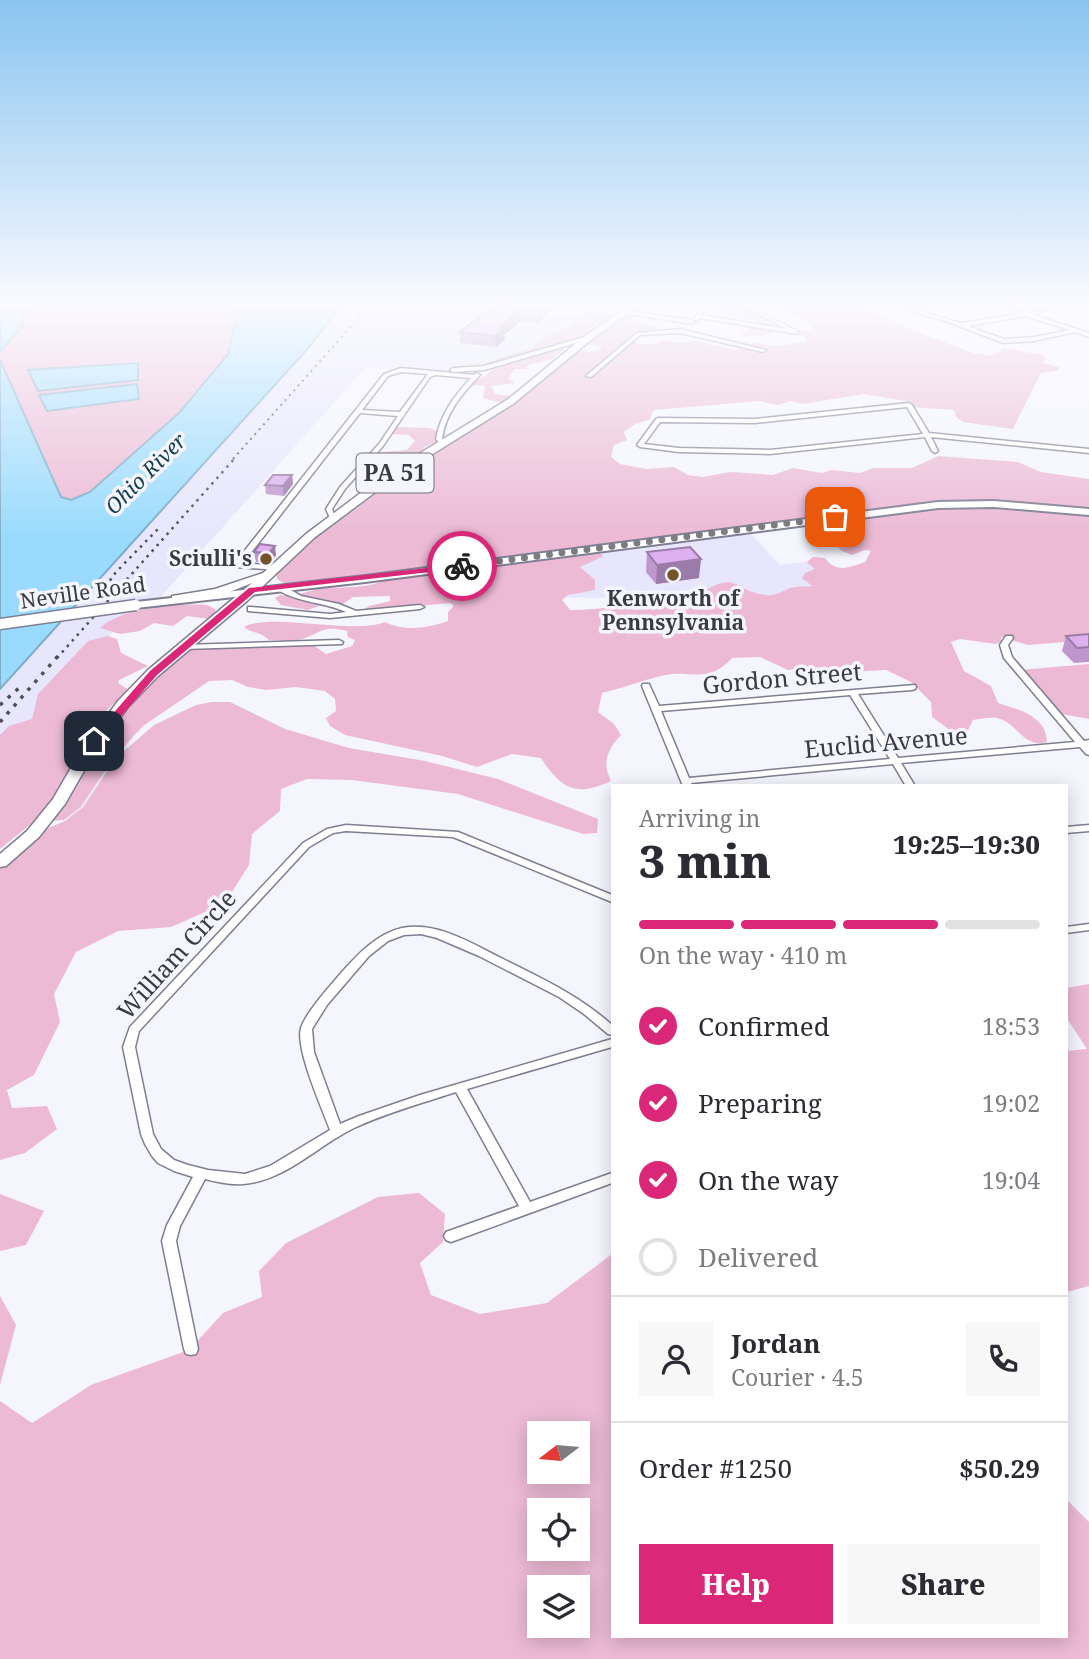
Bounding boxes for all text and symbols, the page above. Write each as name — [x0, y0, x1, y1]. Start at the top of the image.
water label: Ohio River — [99, 427, 192, 520]
road number: PA 51 — [356, 453, 434, 492]
pin — [805, 487, 865, 547]
icon: bag — [816, 498, 854, 536]
courier — [427, 531, 497, 601]
place label: Sciulli's — [169, 544, 252, 572]
icon: bike — [443, 547, 481, 585]
marker: Sciulli's — [258, 551, 274, 567]
marker: Kenworth of Pennsylvania — [665, 567, 681, 583]
street label: Neville Road — [18, 569, 148, 615]
place label: Kenworth of Pennsylvania — [602, 584, 744, 636]
street label: Gordon Street — [701, 654, 863, 701]
pin — [64, 711, 124, 771]
street label: Euclid Avenue — [803, 718, 969, 765]
icon: home — [75, 722, 113, 760]
text: Arriving in — [639, 802, 760, 834]
text: 19:25–19:30 — [893, 826, 1040, 862]
text: 3 min — [639, 829, 771, 891]
street label: William Circle — [109, 882, 243, 1026]
text: On the way · 410 m — [639, 939, 847, 971]
icon: check — [639, 1007, 677, 1045]
text: Confirmed — [698, 1008, 830, 1044]
text: 18:53 — [982, 1010, 1040, 1042]
icon: check — [639, 1084, 677, 1122]
text: Preparing — [698, 1085, 822, 1121]
text: 19:02 — [982, 1087, 1040, 1119]
icon: check — [639, 1161, 677, 1199]
text: On the way — [698, 1162, 838, 1198]
text: 19:04 — [982, 1164, 1040, 1196]
text: Delivered — [698, 1239, 818, 1275]
button: person — [639, 1322, 713, 1396]
button: phone — [966, 1322, 1040, 1396]
text: Jordan — [731, 1325, 821, 1361]
text: Courier · 4.5 — [731, 1361, 864, 1393]
north arrow — [527, 1421, 590, 1484]
map controls — [527, 1421, 590, 1638]
text: Order #1250 — [639, 1450, 792, 1486]
text: $50.29 — [959, 1450, 1040, 1486]
button: locate — [527, 1498, 590, 1561]
button: Help — [639, 1544, 833, 1624]
button: Share — [847, 1544, 1040, 1624]
button: layers — [527, 1575, 590, 1638]

